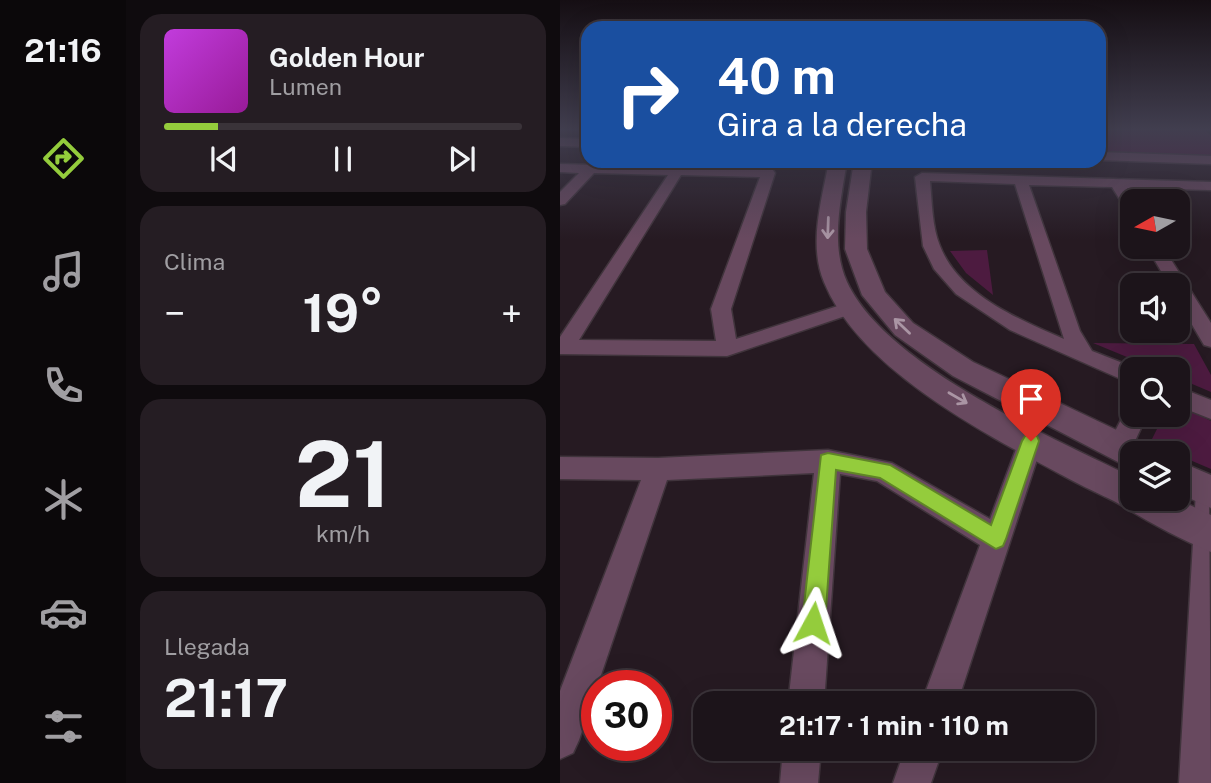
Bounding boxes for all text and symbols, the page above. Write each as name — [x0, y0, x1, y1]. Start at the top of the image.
text: 21:16 — [24, 32, 102, 69]
text: Golden Hour — [269, 42, 424, 73]
text: 40 m — [717, 47, 836, 105]
icon: right — [602, 49, 693, 140]
text: Lumen — [269, 73, 342, 100]
text: Gira a la derecha — [717, 106, 967, 143]
icon: directions — [39, 134, 88, 183]
icon: previous — [205, 140, 243, 178]
icon: pause — [324, 140, 362, 178]
icon: next — [443, 140, 481, 178]
north arrow — [1120, 189, 1190, 259]
map controls — [1120, 189, 1190, 511]
one-way arrow — [821, 216, 834, 239]
icon: music — [39, 247, 88, 296]
text: Clima — [164, 248, 225, 275]
button: sound — [1120, 273, 1190, 343]
text: 19° — [302, 283, 384, 344]
text: − — [164, 291, 185, 336]
text: + — [501, 291, 522, 336]
one-way arrow — [894, 317, 911, 334]
button: search — [1120, 357, 1190, 427]
icon: phone — [39, 361, 88, 410]
pin — [1001, 369, 1061, 441]
icon: arrive — [1012, 380, 1050, 418]
one-way arrow — [947, 392, 968, 405]
text: 21 — [295, 421, 391, 527]
button: layers — [1120, 441, 1190, 511]
icon: climate — [39, 475, 88, 524]
text: km/h — [316, 520, 370, 547]
position arrow — [776, 586, 850, 660]
icon: car — [39, 588, 88, 637]
text: Llegada — [164, 633, 250, 660]
text: 21:17 — [164, 668, 288, 729]
speed limit sign: 30 — [581, 670, 672, 761]
icon: filters — [39, 702, 88, 751]
text: 21:17 · 1 min · 110 m — [779, 710, 1009, 741]

